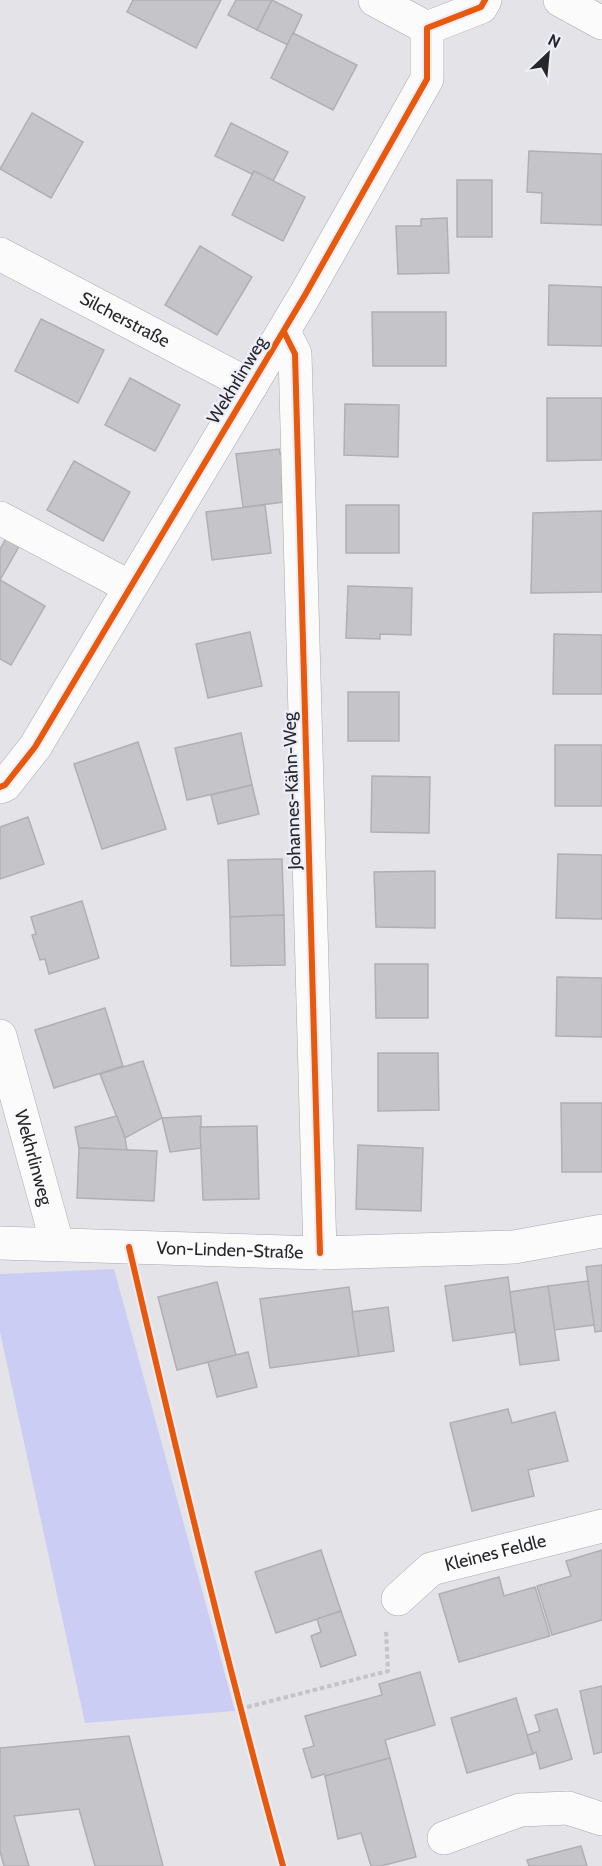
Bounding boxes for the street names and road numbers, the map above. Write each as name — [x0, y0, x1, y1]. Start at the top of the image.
street label: Silcherstraße — [76, 287, 174, 352]
street label: Wekhrlinweg — [202, 331, 272, 428]
street label: Johannes-Kähn-Weg — [278, 711, 306, 871]
street label: Wekhrlinweg — [10, 1107, 57, 1209]
street label: Von-Linden-Straße — [156, 1237, 304, 1263]
street label: Kleines Feldle — [442, 1530, 548, 1576]

